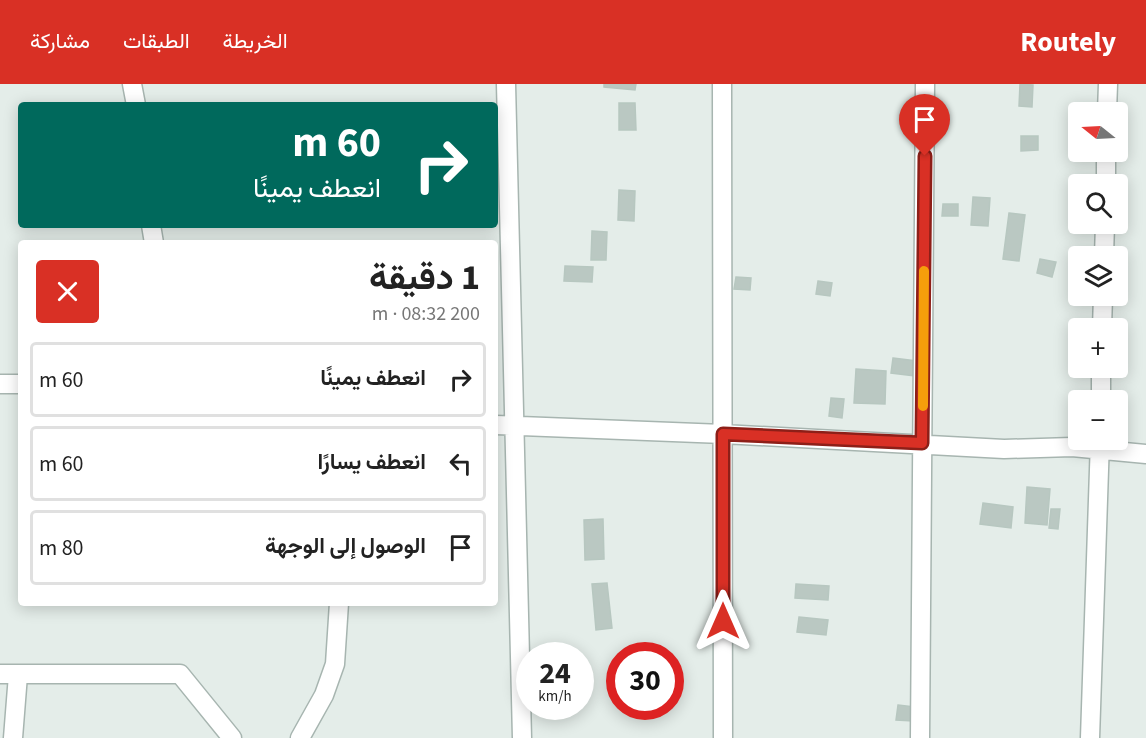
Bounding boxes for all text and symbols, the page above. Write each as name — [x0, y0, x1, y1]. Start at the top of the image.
text: Routely — [1020, 22, 1116, 62]
text: مشاركة — [30, 26, 90, 56]
text: الطبقات — [123, 26, 190, 56]
text: الخريطة — [223, 26, 288, 56]
pin — [899, 94, 950, 156]
north arrow — [1068, 102, 1128, 162]
map controls — [1068, 102, 1128, 450]
icon: arrive — [908, 103, 941, 136]
text: 60 m — [292, 113, 381, 173]
icon: right — [402, 126, 480, 204]
text: انعطف يمينًا — [253, 169, 381, 208]
button: search — [1068, 174, 1128, 234]
button: layers — [1068, 246, 1128, 306]
text: 1 دقيقة — [369, 252, 480, 303]
button: close — [36, 260, 99, 323]
text: 200 m · 08:32 — [372, 300, 480, 328]
button: + — [1068, 318, 1128, 378]
text: انعطف يمينًا — [320, 362, 426, 394]
icon: right — [444, 363, 477, 396]
text: 60 m — [39, 364, 84, 396]
button: − — [1068, 390, 1128, 450]
text: انعطف يسارًا — [317, 446, 426, 478]
icon: left — [444, 447, 477, 480]
text: 60 m — [39, 448, 84, 480]
text: الوصول إلى الوجهة — [265, 530, 426, 562]
icon: arrive — [444, 531, 477, 564]
text: 80 m — [39, 532, 84, 564]
position arrow — [691, 589, 755, 653]
speed limit sign: 30 — [606, 642, 684, 720]
text: 24 — [539, 652, 571, 695]
text: km/h — [538, 686, 572, 707]

